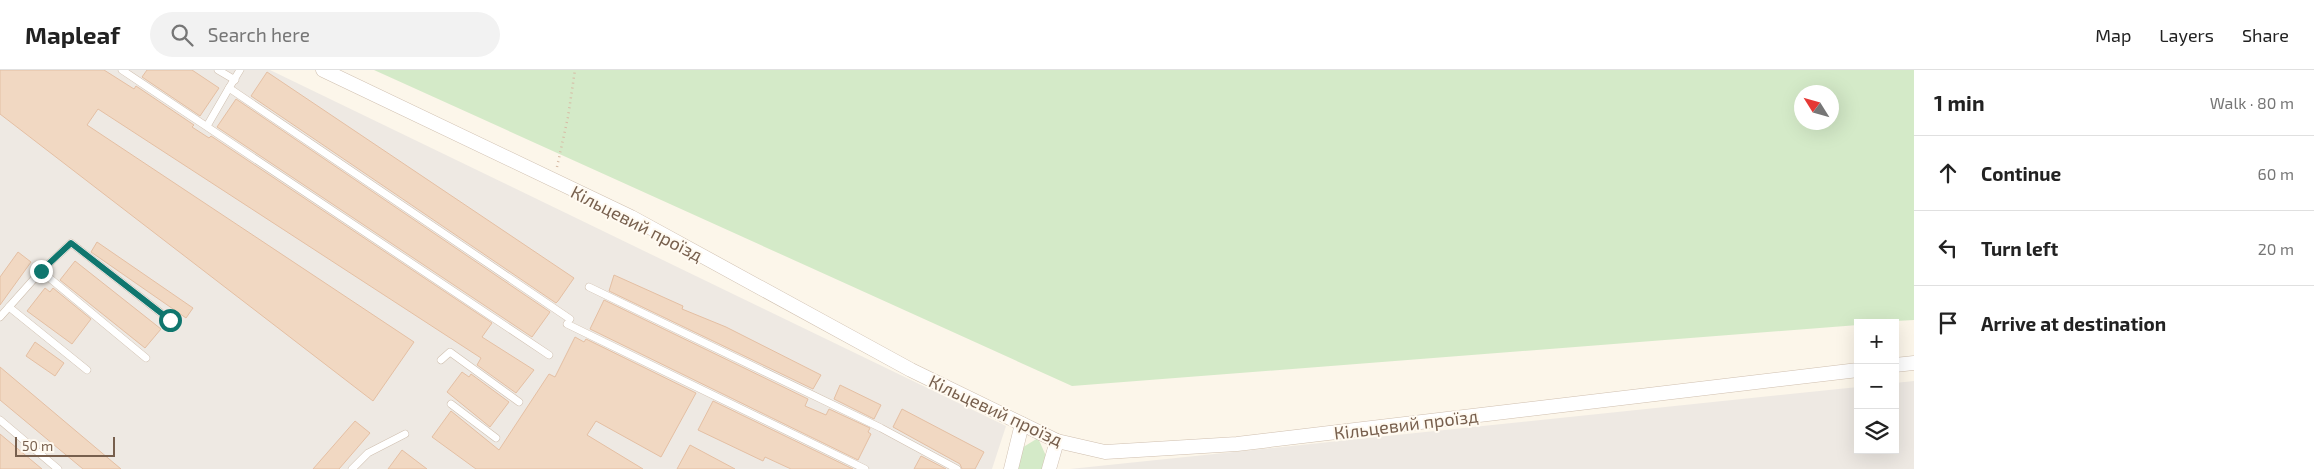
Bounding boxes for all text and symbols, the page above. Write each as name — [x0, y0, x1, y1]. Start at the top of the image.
search box — [150, 12, 500, 57]
text: Mapleaf — [25, 20, 120, 49]
icon: search — [168, 21, 196, 49]
text: Search here — [208, 23, 310, 46]
text: Map — [2095, 24, 2131, 46]
text: Layers — [2159, 24, 2214, 46]
text: Share — [2242, 24, 2289, 46]
north arrow — [1794, 85, 1839, 130]
text: 1 min — [1934, 90, 1985, 115]
text: Walk · 80 m — [2210, 93, 2294, 112]
icon: ahead — [1934, 159, 1962, 187]
text: Continue — [1981, 162, 2061, 185]
text: 60 m — [2258, 164, 2294, 183]
street label: Кільцевий проїзд — [567, 180, 707, 266]
icon: left — [1934, 234, 1962, 262]
text: Turn left — [1981, 237, 2058, 260]
text: 20 m — [2258, 239, 2294, 258]
route end — [30, 260, 53, 283]
route start — [159, 309, 182, 332]
icon: arrive — [1934, 309, 1962, 337]
text: Arrive at destination — [1981, 312, 2166, 335]
map controls — [1854, 319, 1899, 454]
button: + — [1854, 319, 1899, 364]
button: − — [1854, 364, 1899, 409]
street label: Кільцевий проїзд — [926, 369, 1066, 451]
street label: Кільцевий проїзд — [1333, 404, 1479, 444]
button: layers — [1854, 409, 1899, 454]
scale bar — [15, 434, 115, 457]
text: 50 m — [22, 437, 53, 454]

